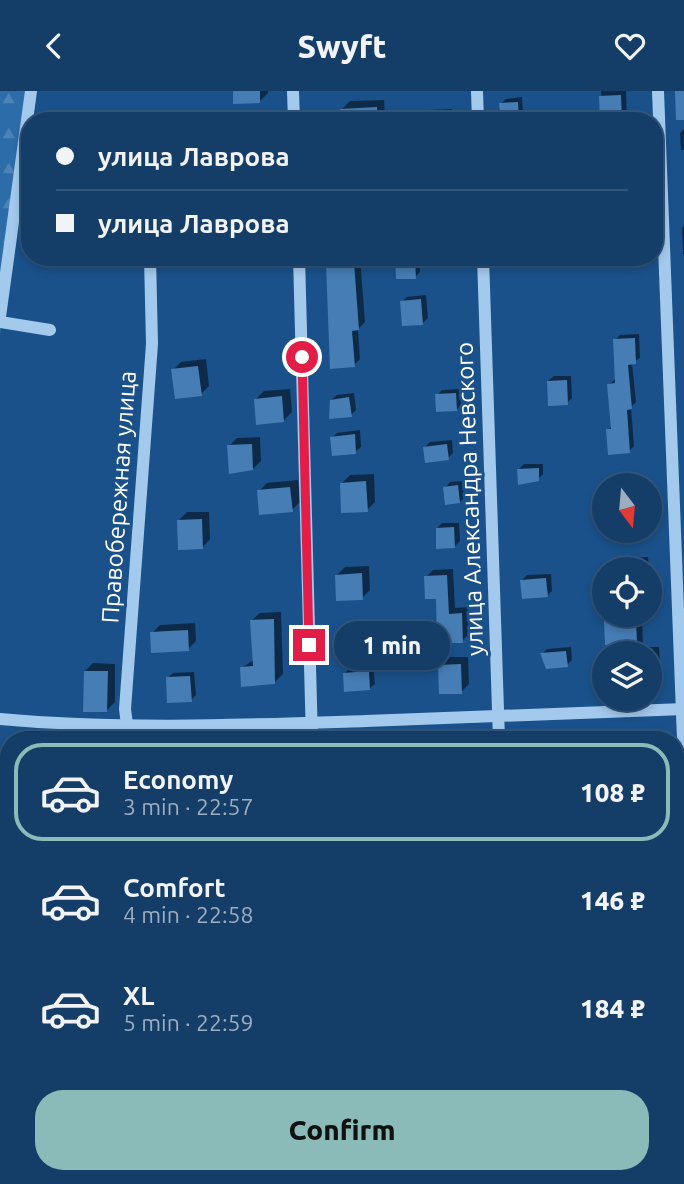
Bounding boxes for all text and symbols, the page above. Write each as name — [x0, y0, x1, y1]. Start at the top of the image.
icon: back — [35, 27, 73, 65]
icon: heart — [611, 27, 649, 65]
text: Swyft — [297, 28, 387, 64]
text: улица Лаврова — [98, 142, 290, 171]
text: улица Лаврова — [98, 209, 290, 238]
route start — [286, 341, 318, 373]
street label: улица Александра Невского — [451, 342, 488, 656]
street label: Правобережная улица — [96, 370, 141, 624]
north arrow — [592, 473, 662, 543]
map controls — [592, 473, 662, 711]
button: locate — [592, 557, 662, 627]
callout: 1 min — [334, 621, 449, 669]
route end — [293, 629, 325, 661]
text: 1 min — [363, 633, 421, 658]
button: layers — [592, 641, 662, 711]
icon: car — [39, 761, 102, 824]
text: Economy — [123, 765, 233, 794]
text: 108 ₽ — [580, 778, 645, 807]
text: 3 min · 22:57 — [123, 794, 254, 819]
icon: car — [39, 869, 102, 932]
text: Comfort — [123, 873, 226, 902]
text: 146 ₽ — [580, 886, 645, 915]
text: 4 min · 22:58 — [123, 902, 254, 927]
icon: car — [39, 977, 102, 1040]
text: XL — [123, 981, 154, 1010]
text: 184 ₽ — [580, 994, 645, 1023]
text: 5 min · 22:59 — [123, 1010, 254, 1035]
button: Confirm — [35, 1090, 649, 1170]

